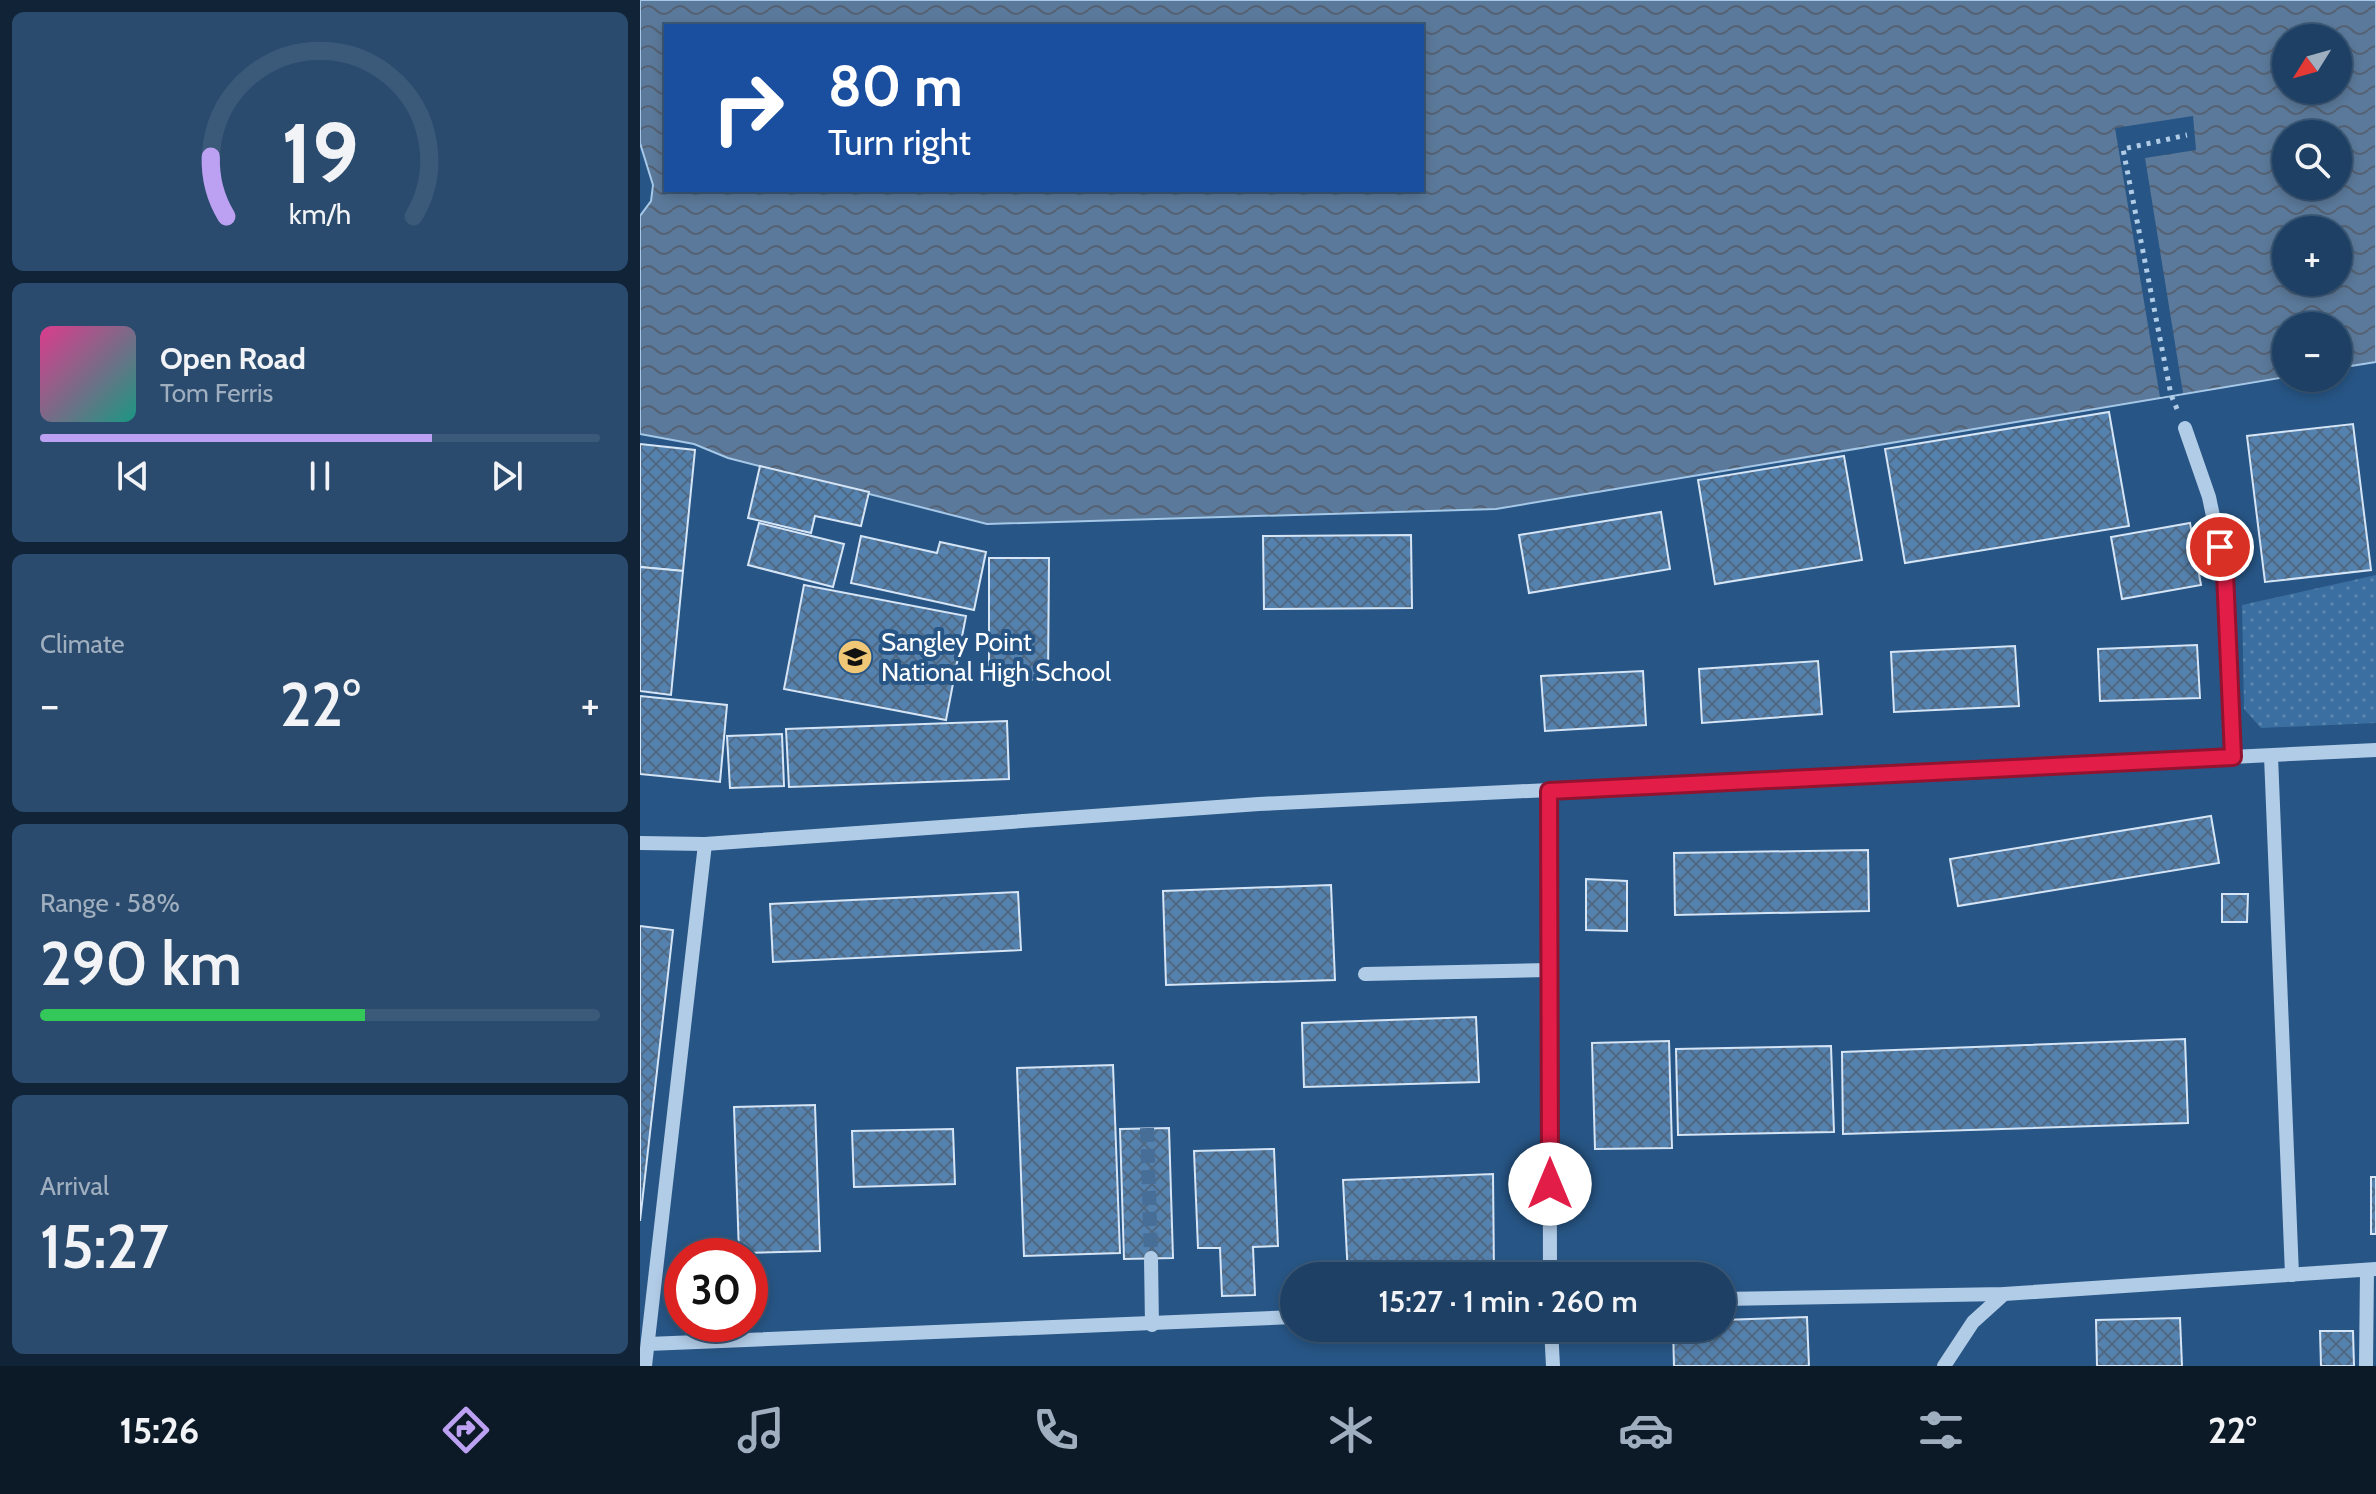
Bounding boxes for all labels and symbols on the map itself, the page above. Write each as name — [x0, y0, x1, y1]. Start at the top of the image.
north arrow — [2272, 24, 2352, 104]
pin — [2186, 513, 2254, 581]
place label: Sangley Point National High School — [881, 626, 1111, 688]
school or university icon: Sangley Point National High School — [836, 638, 874, 676]
position arrow — [1508, 1142, 1592, 1226]
speed limit sign: 30 — [664, 1238, 768, 1342]

